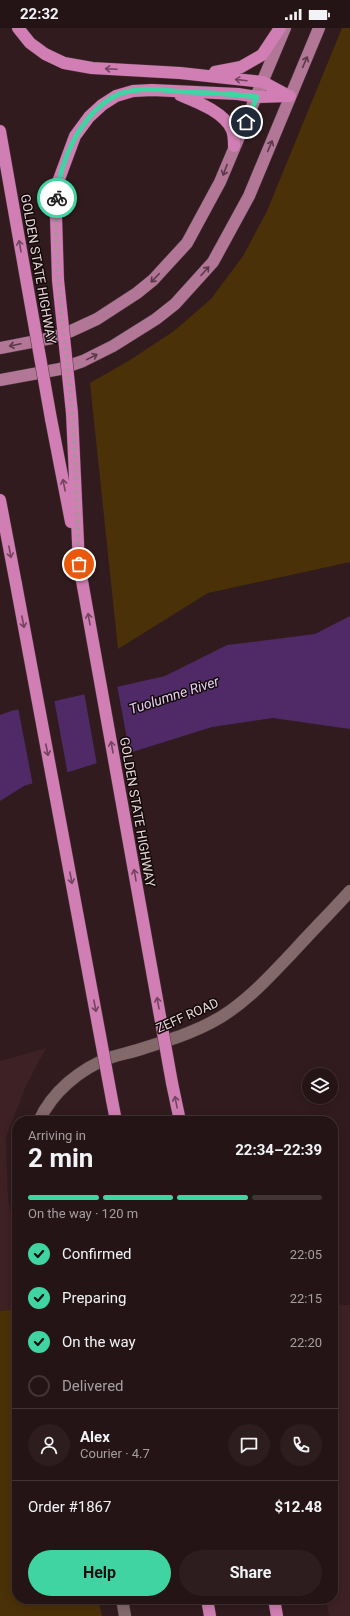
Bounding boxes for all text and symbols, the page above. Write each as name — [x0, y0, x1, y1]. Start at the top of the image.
text: 22:32 — [20, 5, 59, 23]
one-way arrow — [301, 57, 309, 69]
one-way arrow — [105, 66, 118, 73]
one-way arrow — [235, 76, 248, 84]
pin — [229, 105, 263, 139]
icon: home — [235, 111, 257, 133]
one-way arrow — [267, 140, 274, 152]
one-way arrow — [221, 163, 229, 175]
courier — [37, 178, 77, 218]
icon: bike — [46, 187, 68, 209]
street label: GOLDEN STATE HIGHWAY — [18, 193, 59, 345]
one-way arrow — [16, 240, 24, 253]
one-way arrow — [201, 265, 210, 276]
one-way arrow — [150, 273, 160, 283]
one-way arrow — [9, 342, 22, 350]
one-way arrow — [85, 353, 97, 360]
one-way arrow — [59, 478, 67, 491]
one-way arrow — [6, 545, 14, 558]
pin — [62, 547, 96, 581]
icon: bag — [68, 553, 90, 575]
one-way arrow — [85, 613, 93, 626]
one-way arrow — [20, 615, 28, 628]
water label: Tuolumne River — [127, 673, 221, 717]
street label: GOLDEN STATE HIGHWAY — [117, 736, 158, 888]
one-way arrow — [108, 741, 116, 754]
one-way arrow — [43, 743, 51, 756]
one-way arrow — [131, 869, 139, 882]
one-way arrow — [67, 871, 75, 884]
street label: ZEFF ROAD — [154, 995, 221, 1036]
one-way arrow — [153, 997, 161, 1010]
one-way arrow — [91, 999, 99, 1012]
map controls — [302, 1068, 338, 1104]
button: layers — [302, 1068, 338, 1104]
one-way arrow — [171, 1096, 179, 1109]
text: Arriving in — [28, 1128, 86, 1143]
text: 22:34–22:39 — [235, 1141, 322, 1159]
text: 2 min — [28, 1143, 93, 1173]
text: On the way · 120 m — [28, 1206, 138, 1221]
icon: check — [28, 1243, 50, 1265]
text: Confirmed — [62, 1245, 132, 1263]
text: 22:05 — [290, 1247, 322, 1262]
icon: check — [28, 1287, 50, 1309]
text: Preparing — [62, 1289, 126, 1307]
text: 22:15 — [290, 1291, 322, 1306]
icon: check — [28, 1331, 50, 1353]
text: On the way — [62, 1333, 136, 1351]
text: 22:20 — [290, 1335, 322, 1350]
text: Delivered — [62, 1377, 124, 1395]
button: person — [28, 1424, 70, 1466]
button: chat — [228, 1424, 270, 1466]
button: phone — [280, 1424, 322, 1466]
text: Alex — [80, 1428, 110, 1446]
text: Courier · 4.7 — [80, 1446, 150, 1461]
text: Order #1867 — [28, 1498, 111, 1516]
text: $12.48 — [275, 1498, 322, 1516]
button: Help — [28, 1550, 171, 1596]
button: Share — [179, 1550, 322, 1596]

